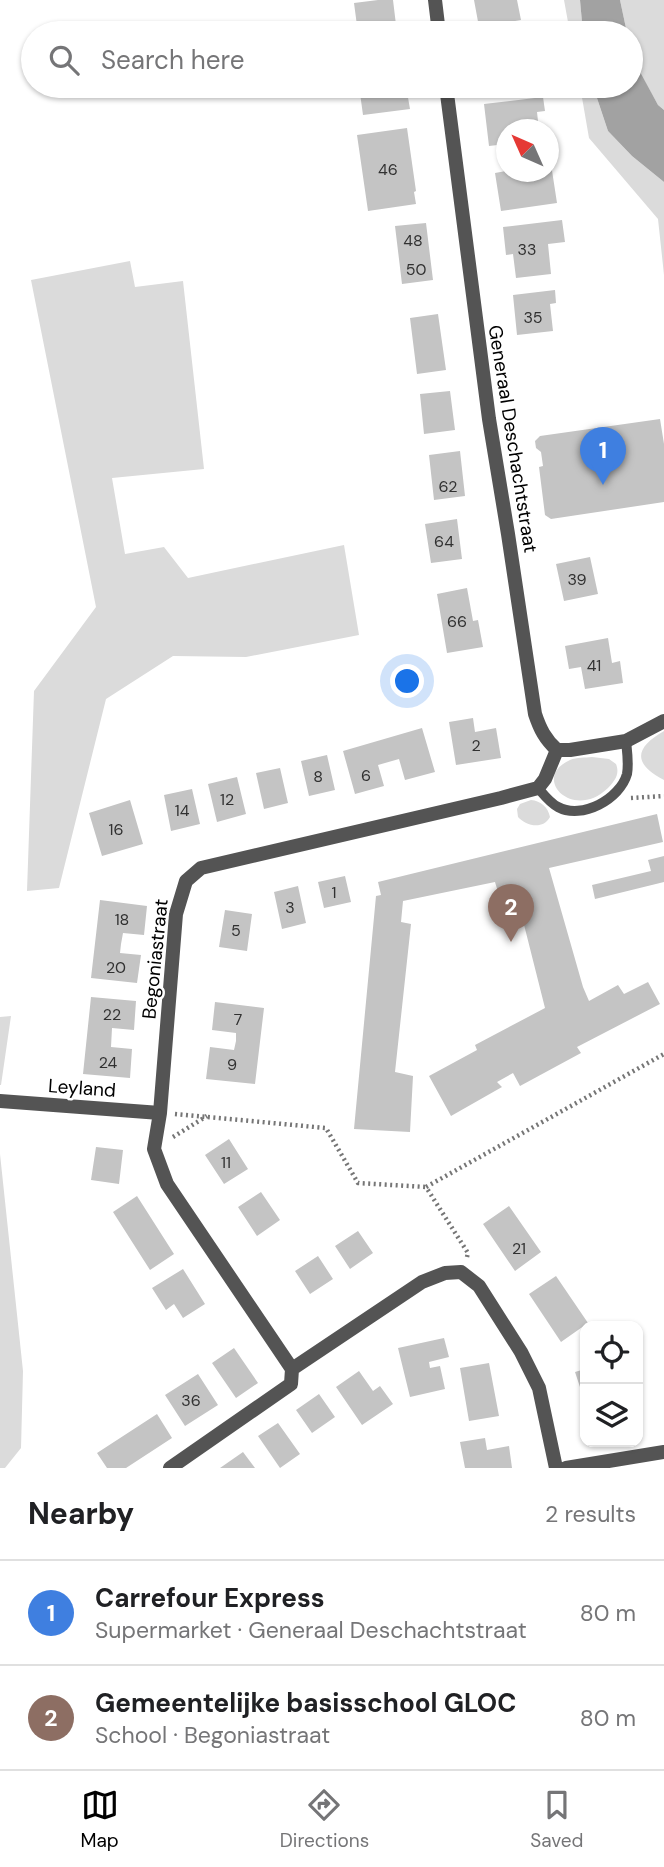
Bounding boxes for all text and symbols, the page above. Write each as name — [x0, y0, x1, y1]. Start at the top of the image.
search box — [21, 21, 643, 98]
icon: search — [45, 41, 83, 79]
text: Search here — [101, 43, 244, 77]
north arrow — [496, 119, 559, 182]
house number: 46 — [378, 159, 398, 180]
house number: 48 — [403, 230, 423, 251]
house number: 33 — [518, 239, 536, 260]
house number: 50 — [406, 259, 426, 280]
house number: 35 — [523, 307, 543, 328]
street label: Generaal Deschachtstraat — [483, 323, 543, 555]
pin: 1 — [580, 427, 626, 485]
house number: 62 — [439, 476, 457, 497]
house number: 64 — [434, 531, 454, 552]
house number: 39 — [567, 569, 587, 590]
house number: 66 — [447, 611, 467, 632]
house number: 41 — [587, 655, 601, 676]
your location — [390, 664, 424, 698]
house number: 2 — [471, 735, 481, 756]
house number: 6 — [361, 765, 371, 786]
house number: 8 — [313, 766, 323, 787]
house number: 12 — [220, 789, 234, 810]
house number: 14 — [175, 800, 190, 821]
house number: 16 — [108, 819, 124, 840]
house number: 1 — [332, 882, 337, 903]
pin: 2 — [488, 884, 534, 942]
house number: 3 — [285, 897, 295, 918]
street label: Begoniastraat — [136, 898, 174, 1020]
house number: 18 — [115, 909, 129, 930]
house number: 5 — [231, 920, 241, 941]
house number: 20 — [106, 957, 126, 978]
house number: 22 — [103, 1004, 121, 1025]
house number: 7 — [234, 1009, 242, 1030]
house number: 24 — [99, 1052, 118, 1073]
house number: 9 — [227, 1054, 237, 1075]
street label: Leyland — [47, 1073, 117, 1103]
house number: 11 — [221, 1152, 231, 1173]
house number: 21 — [512, 1238, 526, 1259]
map controls — [580, 1321, 643, 1447]
button: locate — [580, 1321, 643, 1384]
button: layers — [580, 1384, 643, 1447]
house number: 36 — [181, 1390, 201, 1411]
text: Nearby — [28, 1494, 134, 1533]
text: 2 results — [545, 1499, 636, 1529]
text: Carrefour Express — [95, 1581, 325, 1615]
text: 1 — [47, 1598, 55, 1628]
text: 80 m — [580, 1598, 636, 1628]
text: Supermarket · Generaal Deschachtstraat — [95, 1615, 527, 1645]
text: Gemeentelijke basisschool GLOC — [95, 1686, 516, 1720]
text: 2 — [44, 1703, 58, 1733]
text: 80 m — [580, 1703, 636, 1733]
text: School · Begoniastraat — [95, 1720, 330, 1750]
tab: Map — [81, 1786, 119, 1853]
tab: Directions — [280, 1786, 369, 1853]
tab: Saved — [530, 1786, 583, 1853]

